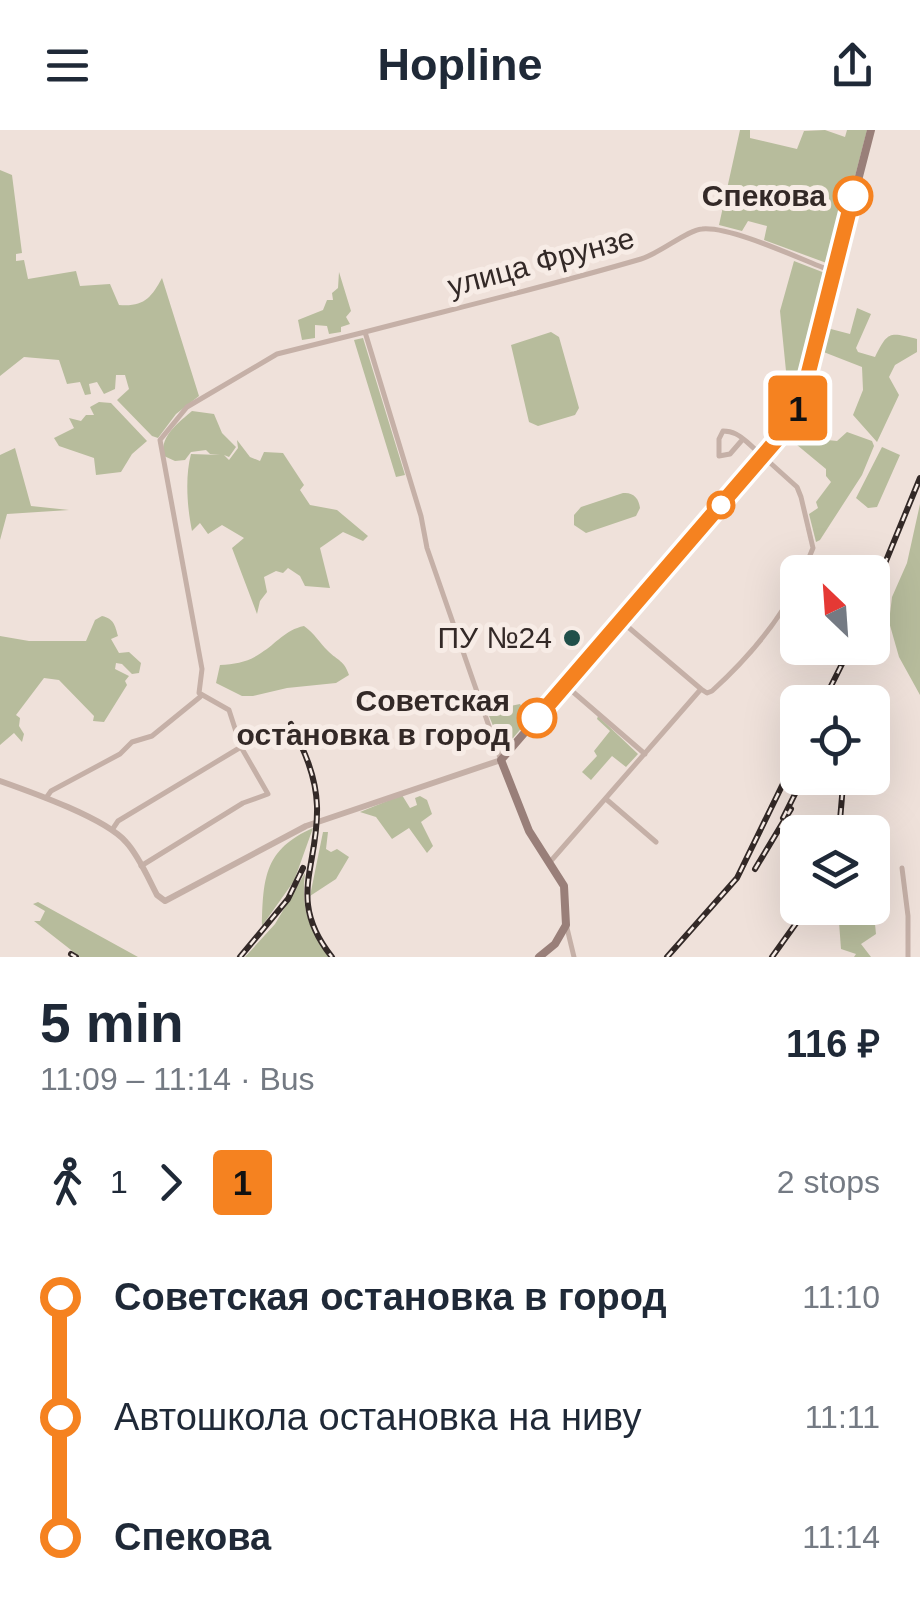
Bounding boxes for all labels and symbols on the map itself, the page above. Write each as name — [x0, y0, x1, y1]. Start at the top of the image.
marker: Спекова — [834, 177, 872, 215]
place label: Спекова — [702, 179, 826, 212]
street label: улица Фрунзе — [444, 221, 638, 302]
line badge: 1 — [766, 376, 830, 440]
unlabelled marker — [708, 492, 734, 518]
north arrow — [780, 555, 890, 665]
place label: ПУ №24 — [437, 621, 552, 654]
marker: ПУ №24 — [561, 627, 583, 649]
place label: Советская остановка в город — [237, 684, 510, 751]
marker: Советская остановка в город — [518, 699, 556, 737]

